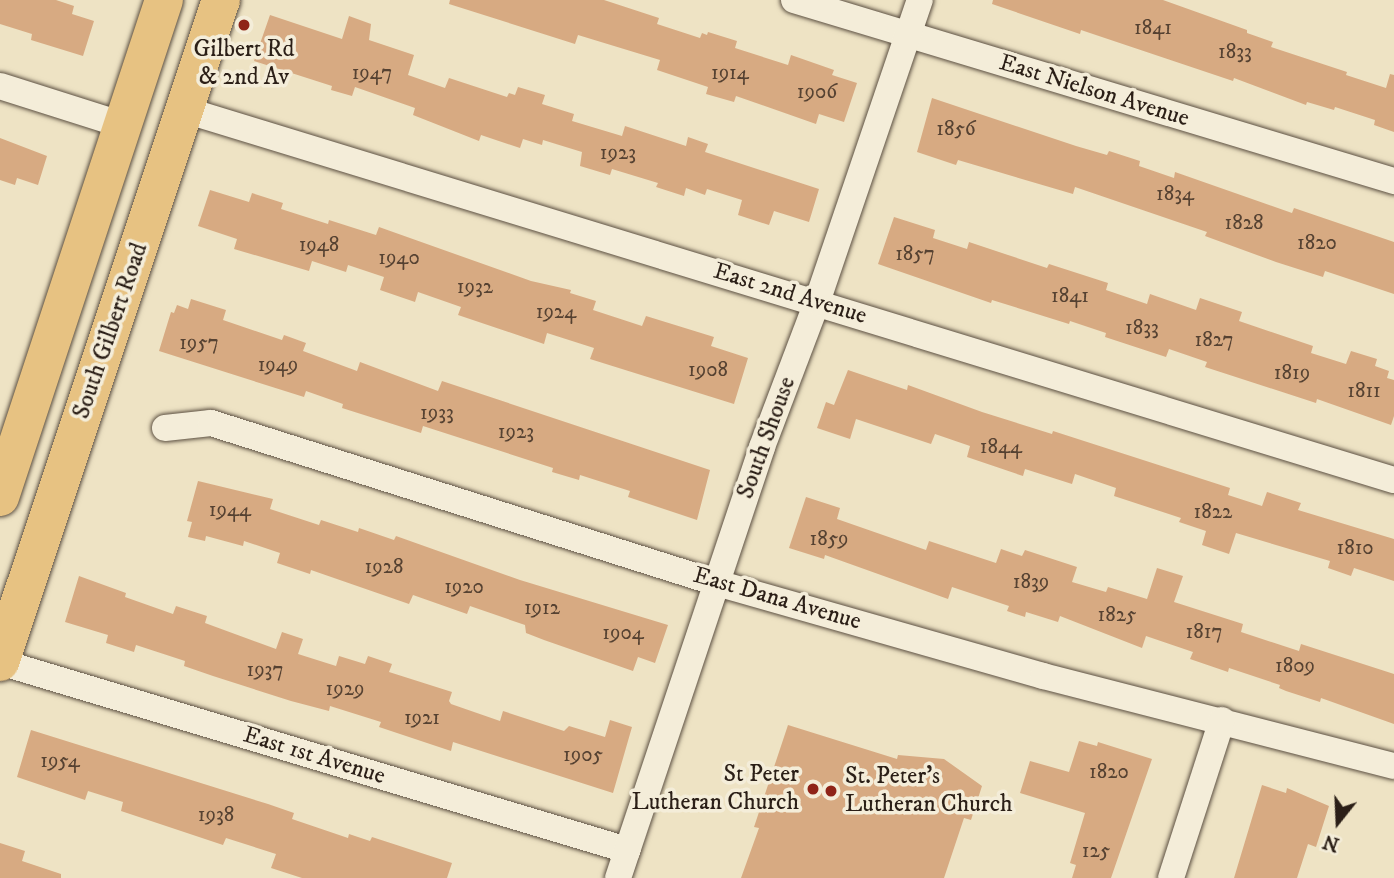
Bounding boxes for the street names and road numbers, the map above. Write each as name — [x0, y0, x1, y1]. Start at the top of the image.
street label: East Nielson Avenue — [996, 48, 1192, 134]
street label: South Gilbert Road — [67, 239, 155, 423]
street label: East 2nd Avenue — [710, 257, 870, 331]
street label: South Shouse — [732, 373, 802, 503]
street label: East Dana Avenue — [690, 561, 864, 637]
street label: East 1st Avenue — [240, 721, 388, 791]

